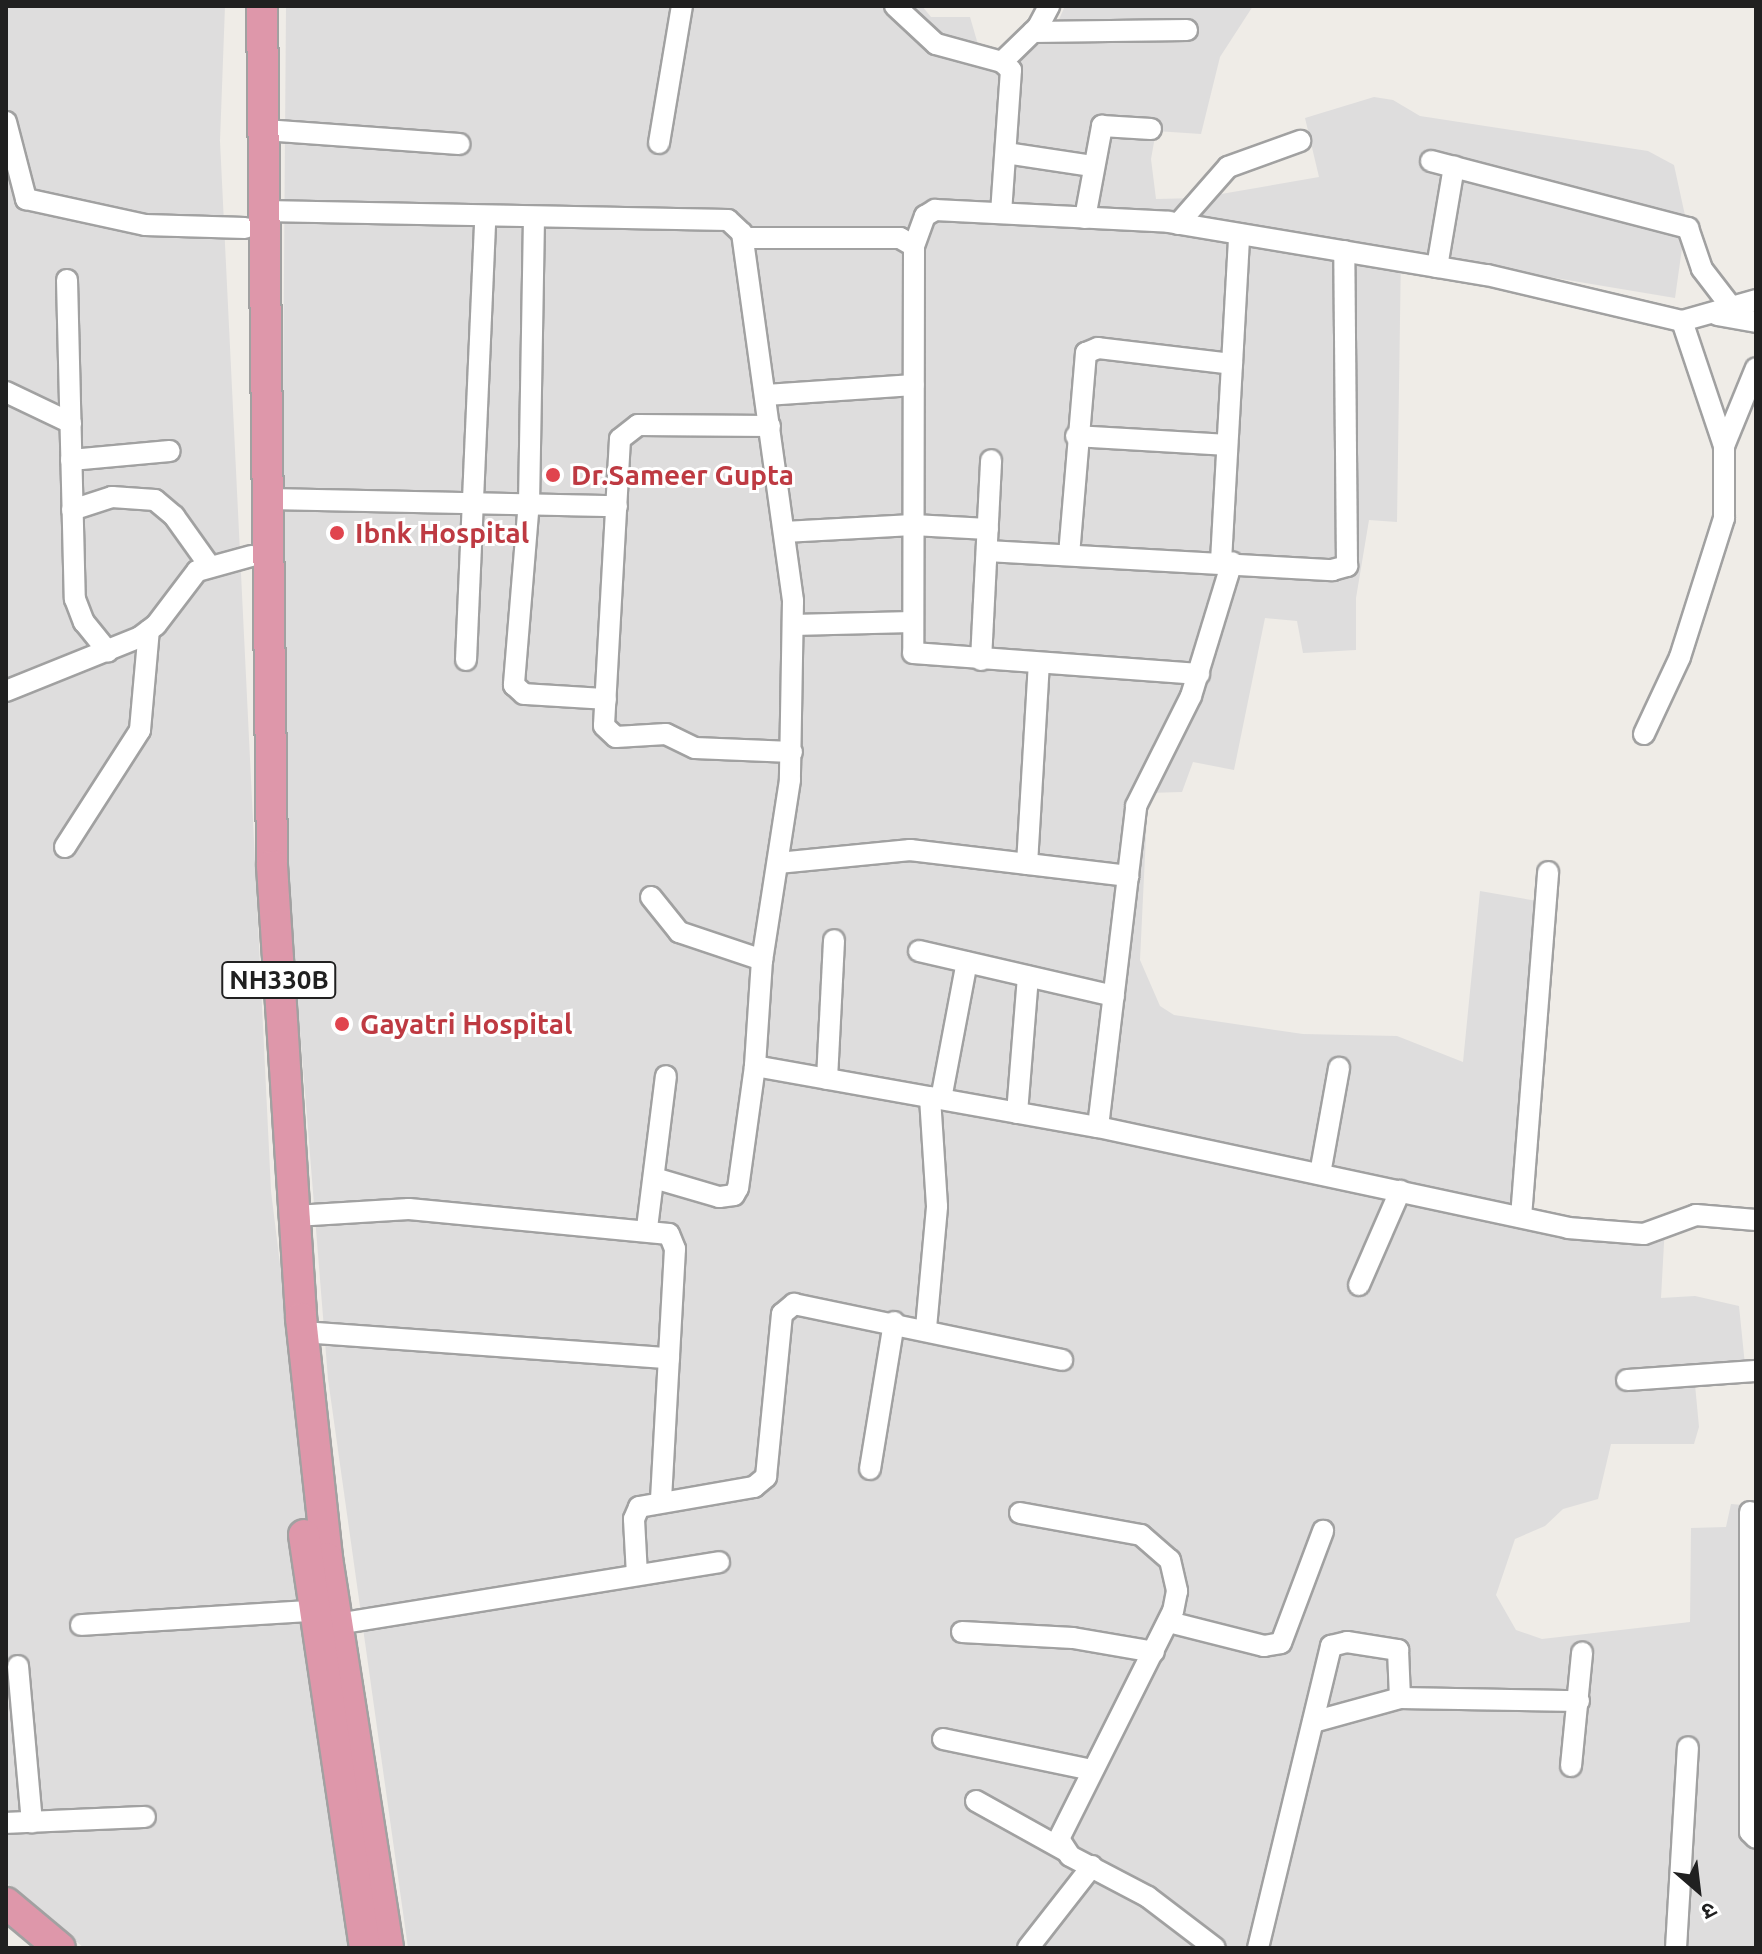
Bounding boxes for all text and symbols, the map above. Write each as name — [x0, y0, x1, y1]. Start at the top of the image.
place label: Dr.Sameer Gupta — [571, 458, 794, 492]
marker: Dr.Sameer Gupta — [542, 464, 564, 486]
place label: Ibnk Hospital — [355, 516, 529, 550]
marker: Ibnk Hospital — [326, 522, 348, 544]
road number: NH330B — [221, 958, 337, 1002]
place label: Gayatri Hospital — [360, 1007, 572, 1041]
marker: Gayatri Hospital — [331, 1013, 353, 1035]
north arrow — [1658, 1850, 1738, 1930]
text: उ — [1698, 1898, 1721, 1926]

